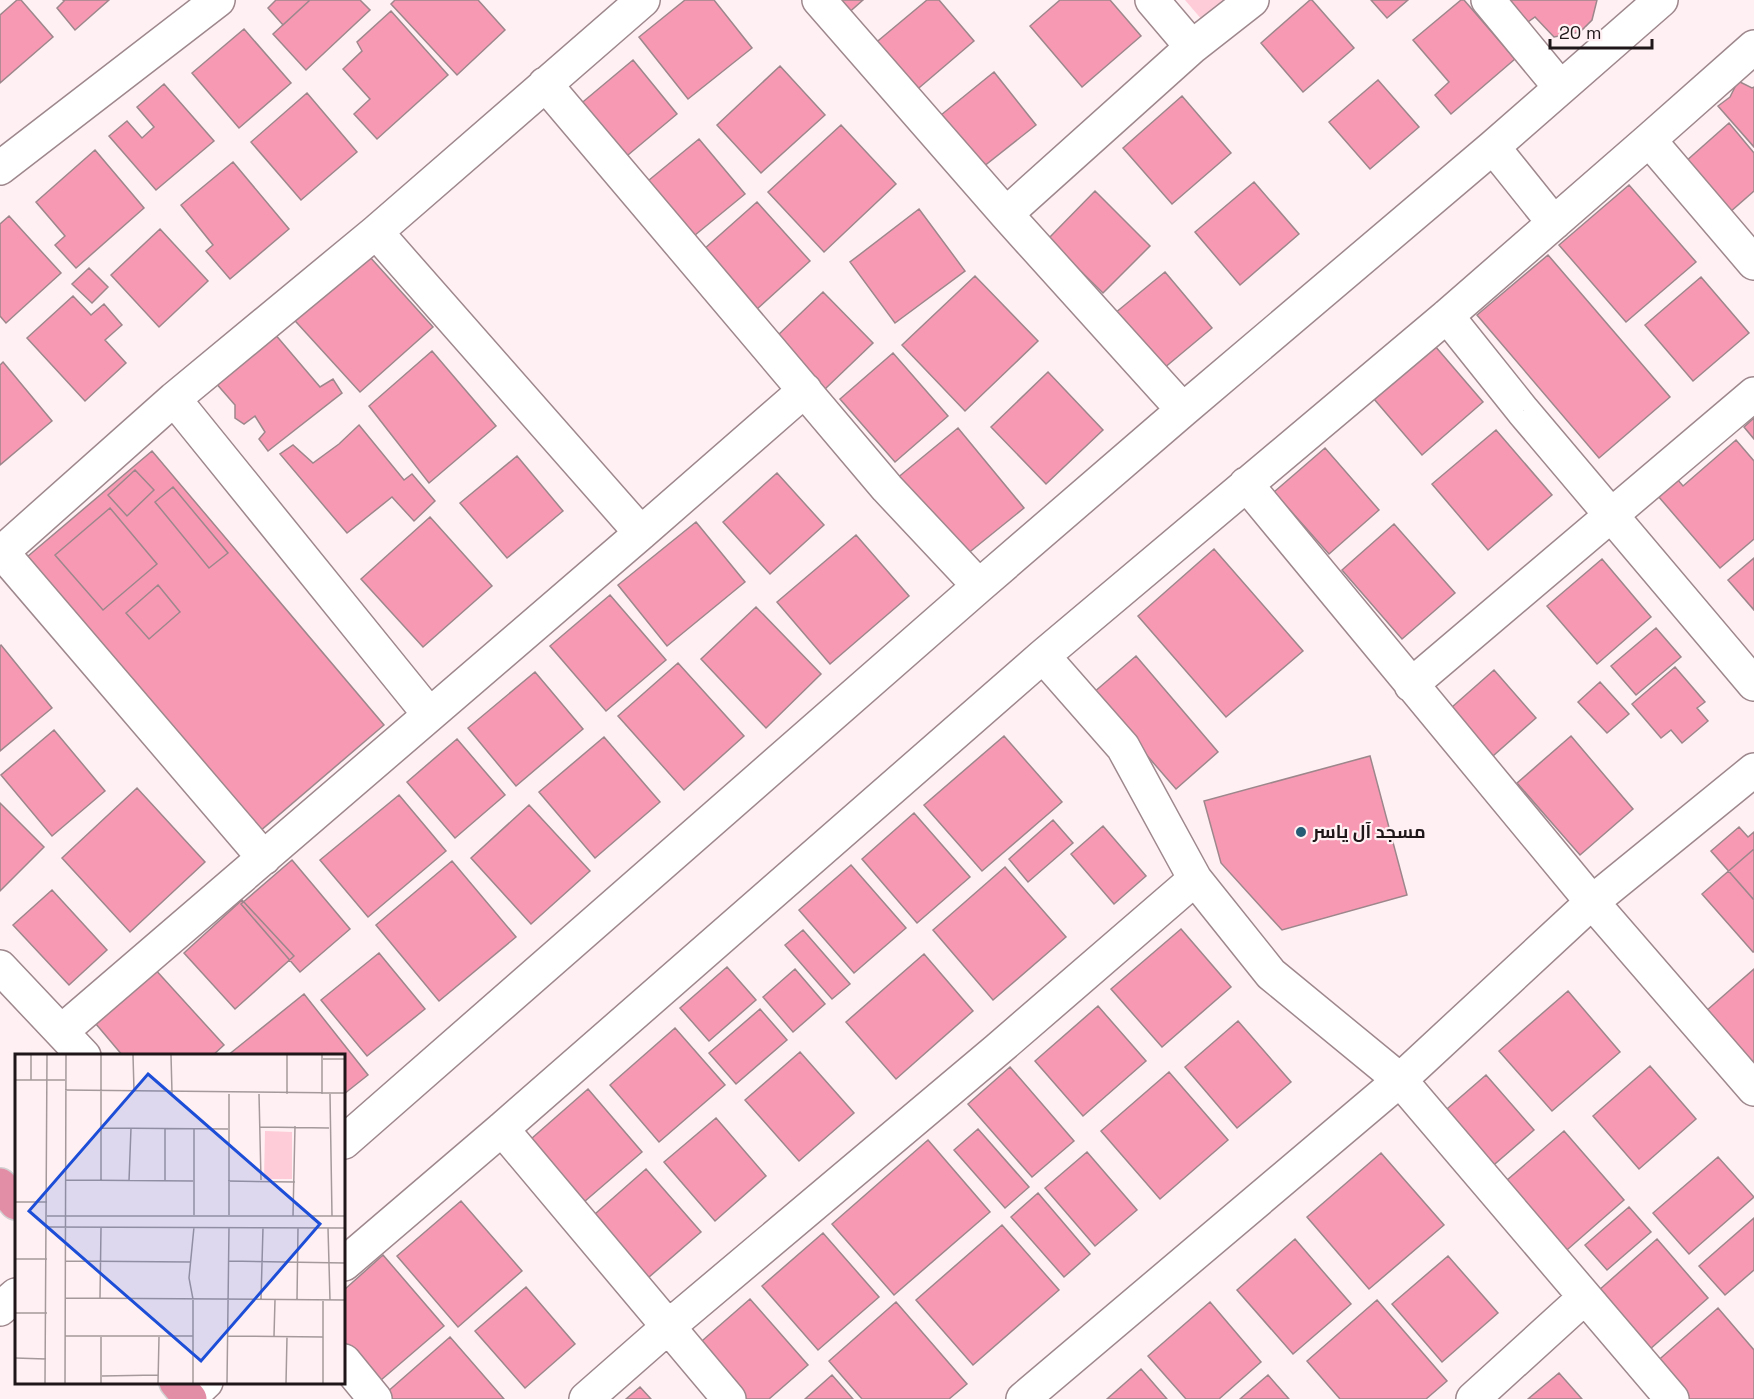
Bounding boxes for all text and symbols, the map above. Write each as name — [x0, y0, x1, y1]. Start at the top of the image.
scale bar — [1550, 12, 1652, 50]
text: 20 m — [1559, 21, 1602, 44]
place label: مسجد آل ياسر — [1312, 820, 1426, 843]
marker: مسجد آل ياسر — [1294, 825, 1308, 839]
inset map — [15, 1054, 345, 1384]

